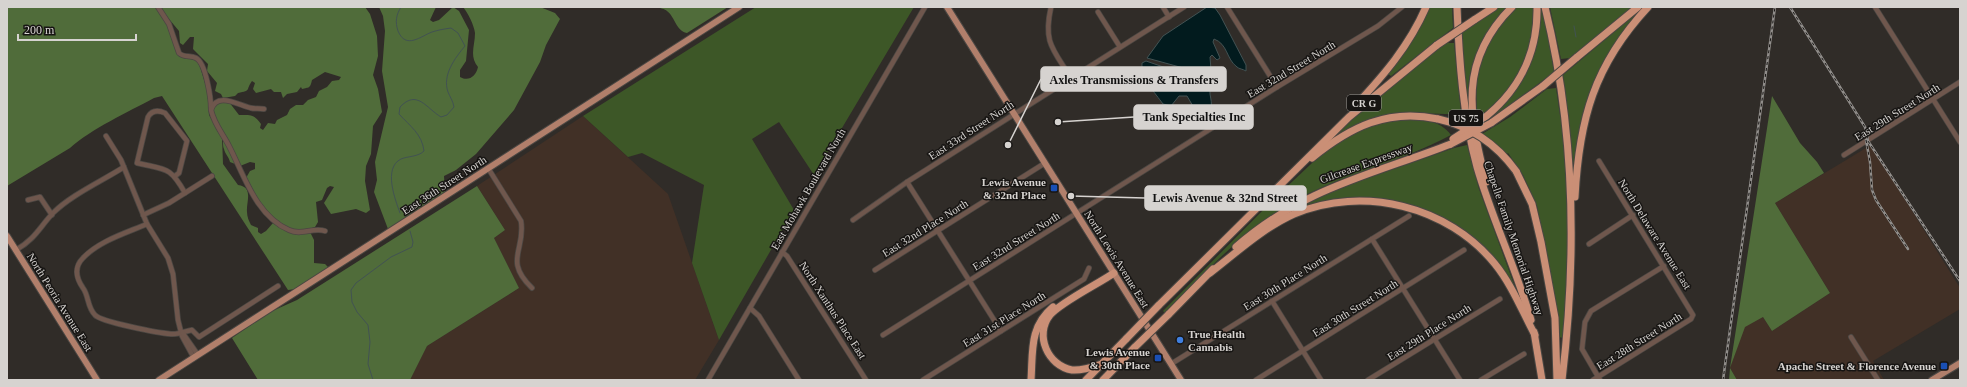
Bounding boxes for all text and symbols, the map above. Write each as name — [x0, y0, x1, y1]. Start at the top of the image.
scale bar — [18, 16, 136, 42]
text: 200 m — [24, 23, 55, 37]
street label: East 32nd Street North — [1245, 38, 1338, 100]
callout: Axles Transmissions & Transfers — [1041, 67, 1226, 91]
text: Axles Transmissions & Transfers — [1050, 73, 1219, 87]
street label: East 29th Street North — [1852, 81, 1942, 143]
road number: CR G — [1347, 95, 1381, 111]
street label: East 33rd Street North — [926, 98, 1016, 162]
callout: Tank Specialties Inc — [1134, 105, 1253, 129]
text: Tank Specialties Inc — [1143, 110, 1246, 124]
road number: US 75 — [1449, 110, 1483, 126]
street label: East Mohawk Boulevard North — [768, 126, 848, 252]
street label: Gilcrease Expressway — [1318, 141, 1414, 185]
street label: East 36th Street North — [400, 153, 489, 217]
street label: Chapelle Family Memorial Highway — [1482, 159, 1546, 317]
place label: Lewis Avenue & 32nd Place — [982, 176, 1046, 201]
street label: North Delaware Avenue East — [1616, 177, 1694, 291]
marker: Lewis Avenue & 32nd Place — [1049, 183, 1059, 193]
callout: Lewis Avenue & 32nd Street — [1145, 186, 1306, 210]
text: Lewis Avenue & 32nd Street — [1153, 191, 1297, 205]
street label: East 32nd Place North — [880, 197, 970, 259]
street label: North Lewis Avenue East — [1082, 208, 1152, 310]
street label: East 32nd Street North — [970, 209, 1062, 273]
street label: North Peoria Avenue East — [25, 251, 95, 353]
street label: East 30th Place North — [1241, 251, 1329, 313]
street label: North Xanthus Place East — [797, 259, 869, 361]
street label: East 30th Street North — [1310, 277, 1400, 339]
street label: East 31st Place North — [961, 288, 1048, 349]
street label: East 29th Place North — [1385, 301, 1473, 363]
street label: East 28th Street North — [1594, 310, 1684, 372]
place label: True Health Cannabis — [1188, 328, 1245, 353]
marker: True Health Cannabis — [1175, 335, 1185, 345]
place label: Lewis Avenue & 30th Place — [1086, 346, 1150, 371]
marker: Lewis Avenue & 30th Place — [1153, 353, 1163, 363]
place label: Apache Street & Florence Avenue — [1778, 360, 1936, 372]
marker: Apache Street & Florence Avenue — [1939, 361, 1949, 371]

